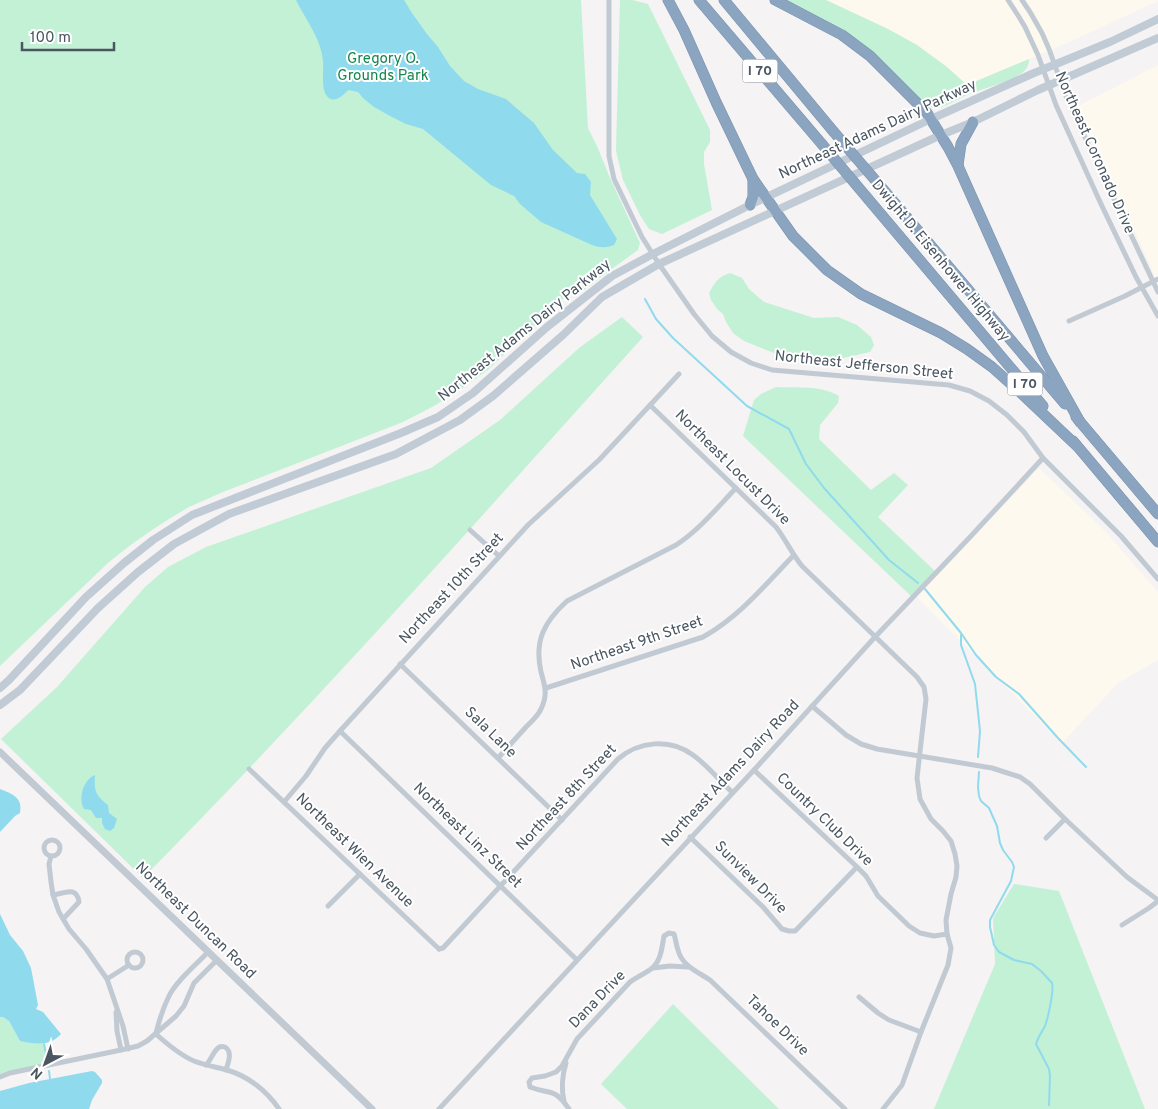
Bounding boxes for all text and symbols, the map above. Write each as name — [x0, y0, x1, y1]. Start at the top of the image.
scale bar — [22, 20, 115, 52]
text: 100 m — [30, 29, 71, 48]
park label: Gregory O. Grounds Park — [337, 50, 429, 86]
road number: I 70 — [742, 59, 778, 82]
street label: Northeast Coronado Drive — [1050, 69, 1138, 237]
street label: Northeast Adams Dairy Parkway — [776, 76, 980, 184]
street label: Dwight D. Eisenhower Highway — [867, 176, 1013, 346]
street label: Northeast Adams Dairy Parkway — [435, 255, 615, 406]
street label: Northeast Jefferson Street — [774, 347, 954, 385]
road number: I 70 — [1008, 372, 1042, 396]
street label: Northeast Locust Drive — [670, 406, 794, 530]
street label: Northeast 10th Street — [396, 530, 508, 648]
street label: Northeast 9th Street — [568, 612, 706, 676]
street label: Northeast Adams Dairy Road — [658, 697, 804, 851]
street label: Sala Lane — [460, 703, 520, 763]
street label: Northeast 8th Street — [513, 741, 621, 855]
street label: Country Club Drive — [772, 769, 876, 871]
street label: Northeast Linz Street — [409, 779, 525, 893]
street label: Northeast Wien Avenue — [291, 790, 417, 912]
street label: Sunview Drive — [710, 838, 790, 918]
street label: Northeast Duncan Road — [131, 858, 259, 984]
street label: Dana Drive — [566, 967, 630, 1033]
street label: Tahoe Drive — [742, 991, 812, 1061]
north arrow — [20, 1039, 70, 1089]
text: N — [28, 1063, 47, 1082]

